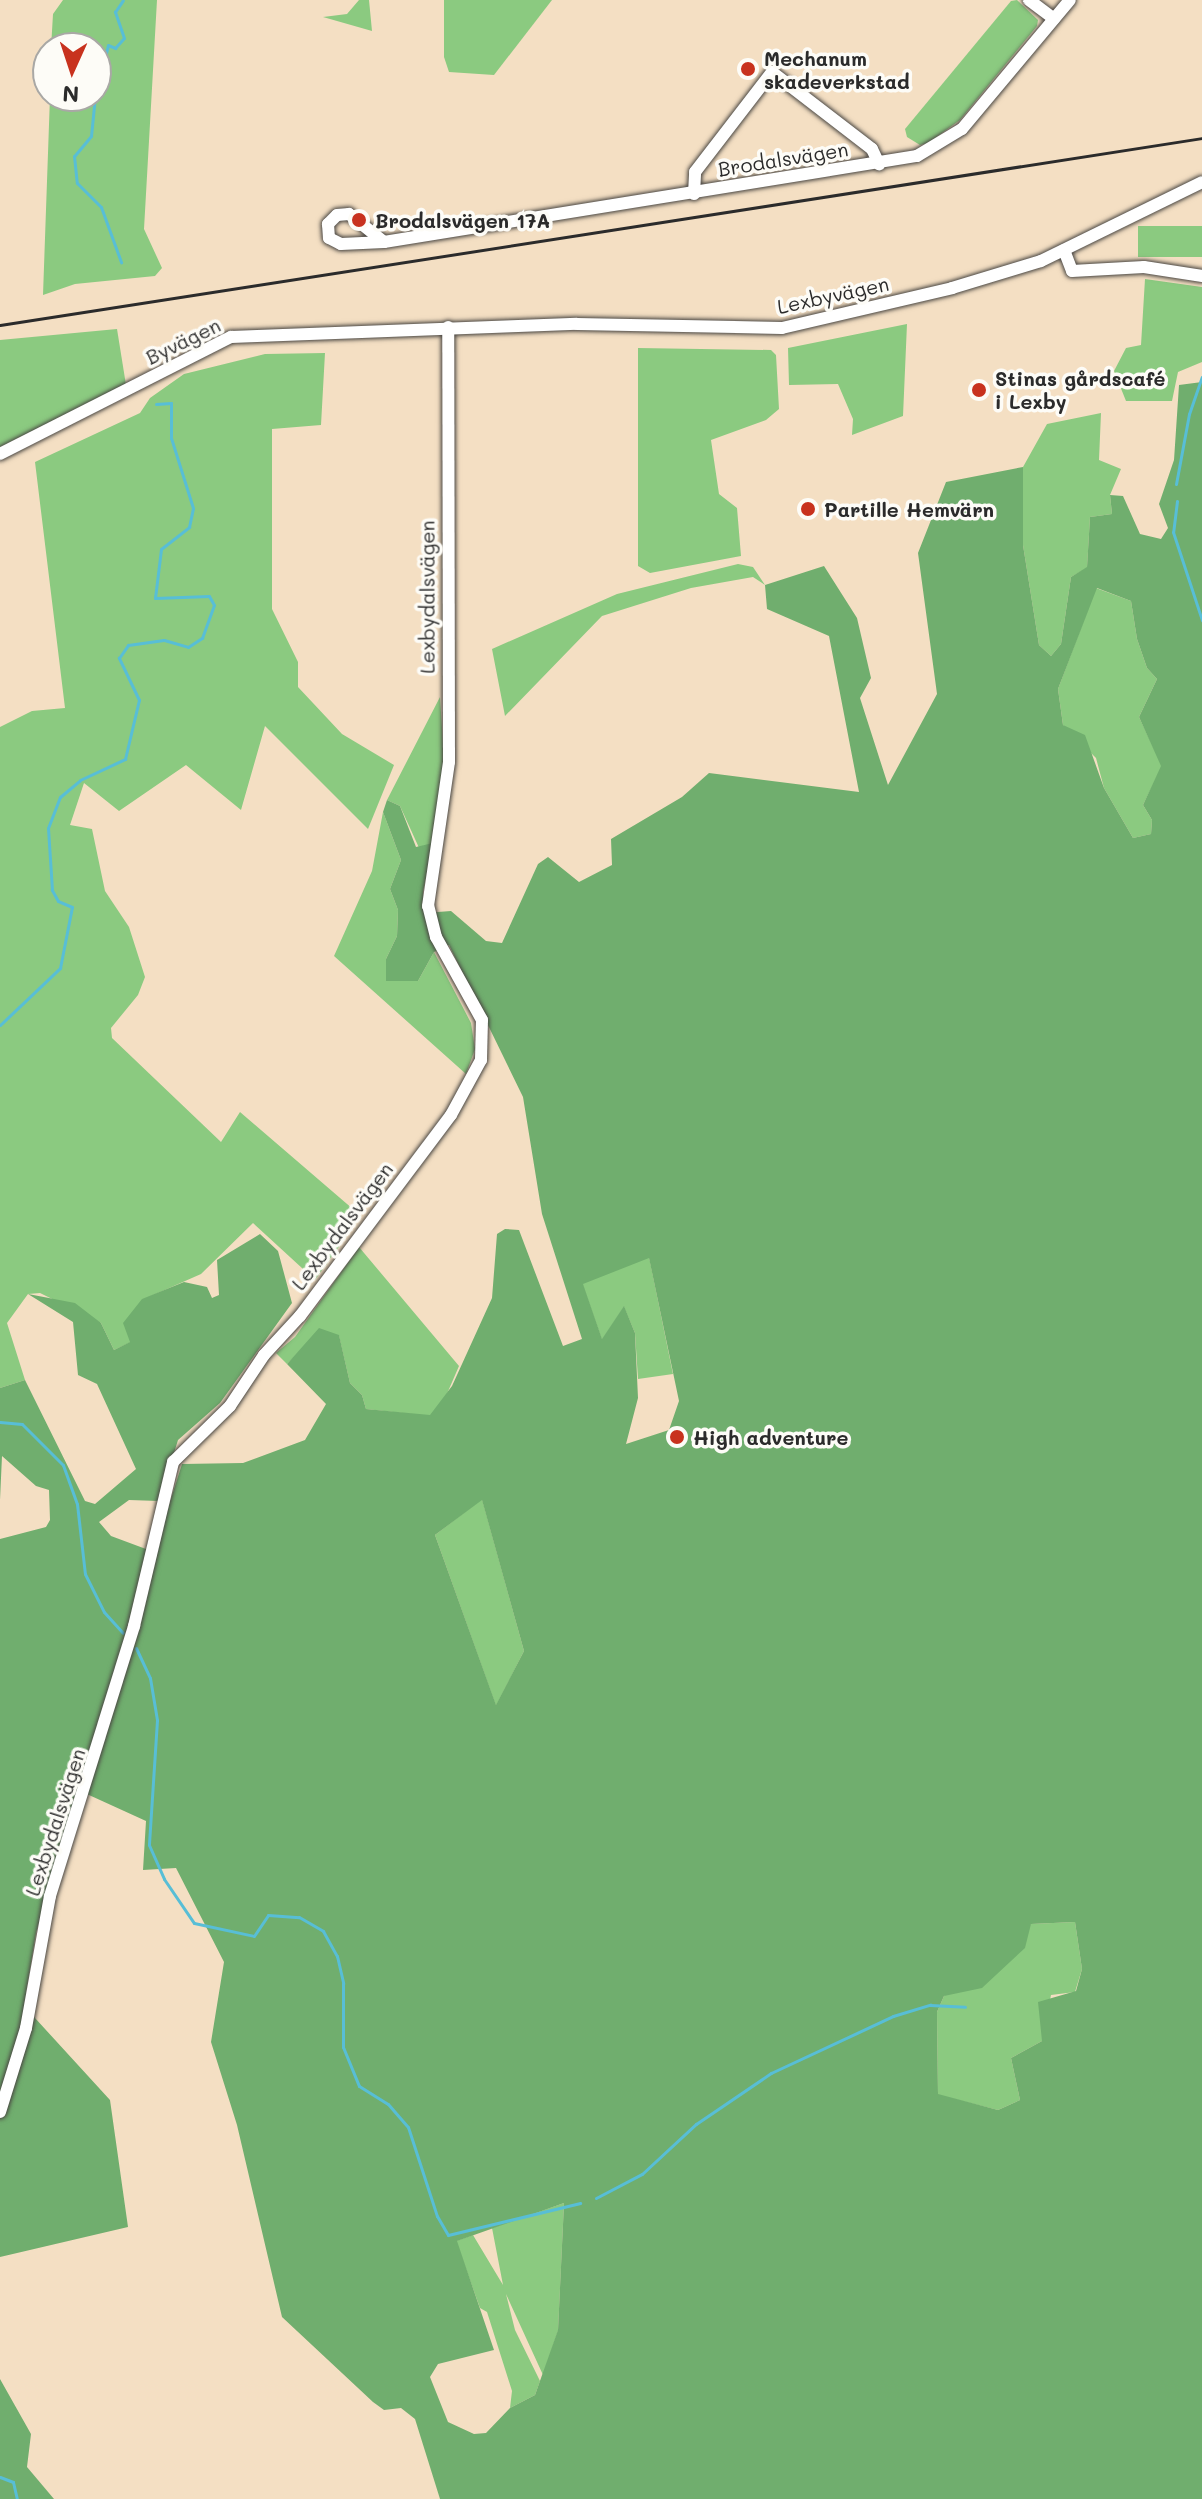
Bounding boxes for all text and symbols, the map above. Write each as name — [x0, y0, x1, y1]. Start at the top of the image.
north arrow — [32, 32, 112, 112]
place label: Mechanum skadeverkstad — [764, 46, 910, 93]
marker: Mechanum skadeverkstad — [739, 60, 757, 78]
text: N — [62, 80, 80, 109]
street label: Brodalsvägen — [716, 137, 850, 181]
place label: Brodalsvägen 17A — [375, 208, 550, 232]
marker: Brodalsvägen 17A — [350, 211, 368, 229]
street label: Lexbyvägen — [775, 271, 891, 319]
street label: Byvägen — [142, 313, 224, 369]
place label: Stinas gårdscafé i Lexby — [995, 366, 1165, 413]
marker: Stinas gårdscafé i Lexby — [970, 381, 988, 399]
place label: Partille Hemvärn — [824, 497, 994, 521]
marker: Partille Hemvärn — [799, 500, 817, 518]
street label: Lexbydalsvägen — [415, 520, 439, 674]
street label: Lexbydalsvägen — [286, 1158, 398, 1294]
place label: High adventure — [693, 1425, 848, 1449]
marker: High adventure — [668, 1428, 686, 1446]
street label: Lexbydalsvägen — [20, 1745, 90, 1899]

